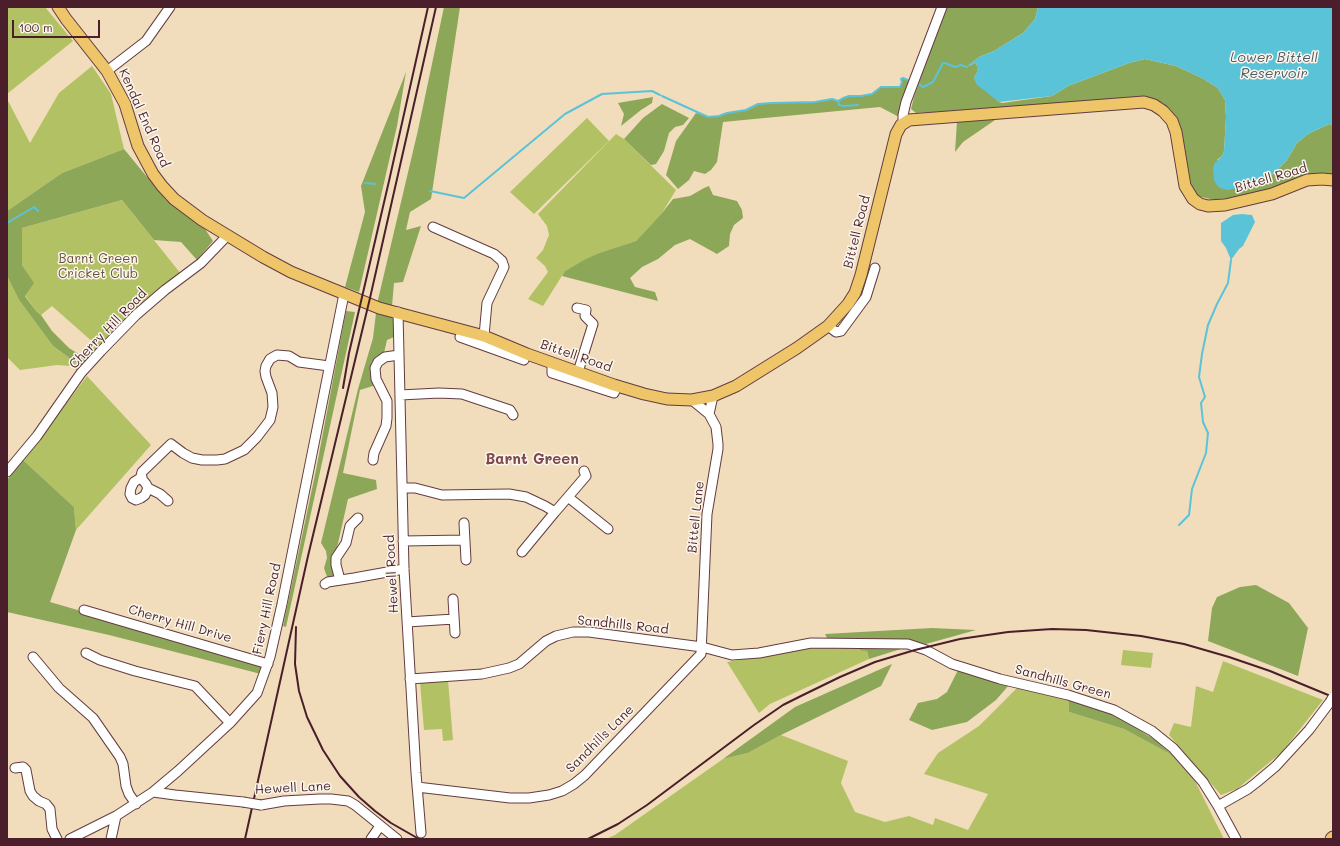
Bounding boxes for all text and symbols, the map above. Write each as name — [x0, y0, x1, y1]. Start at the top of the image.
scale bar — [14, 12, 102, 38]
text: 100 m — [19, 19, 53, 35]
water label: Lower Bittell Reservoir — [1230, 50, 1318, 82]
street label: Kendal End Road — [115, 66, 173, 170]
street label: Bittell Road — [1233, 160, 1309, 196]
street label: Bittell Road — [840, 194, 874, 270]
park label: Barnt Green Cricket Club — [58, 251, 138, 282]
street label: Cherry Hill Road — [66, 286, 150, 372]
street label: Bittell Road — [538, 336, 614, 376]
district label: Barnt Green — [485, 450, 579, 468]
street label: Bittell Lane — [684, 480, 708, 554]
street label: Hewell Road — [382, 534, 402, 614]
street label: Fiery Hill Road — [250, 562, 284, 656]
street label: Cherry Hill Drive — [126, 602, 234, 646]
street label: Sandhills Road — [577, 612, 669, 638]
street label: Sandhills Green — [1013, 662, 1113, 702]
street label: Sandhills Lane — [563, 702, 637, 776]
street label: Hewell Lane — [254, 778, 332, 798]

